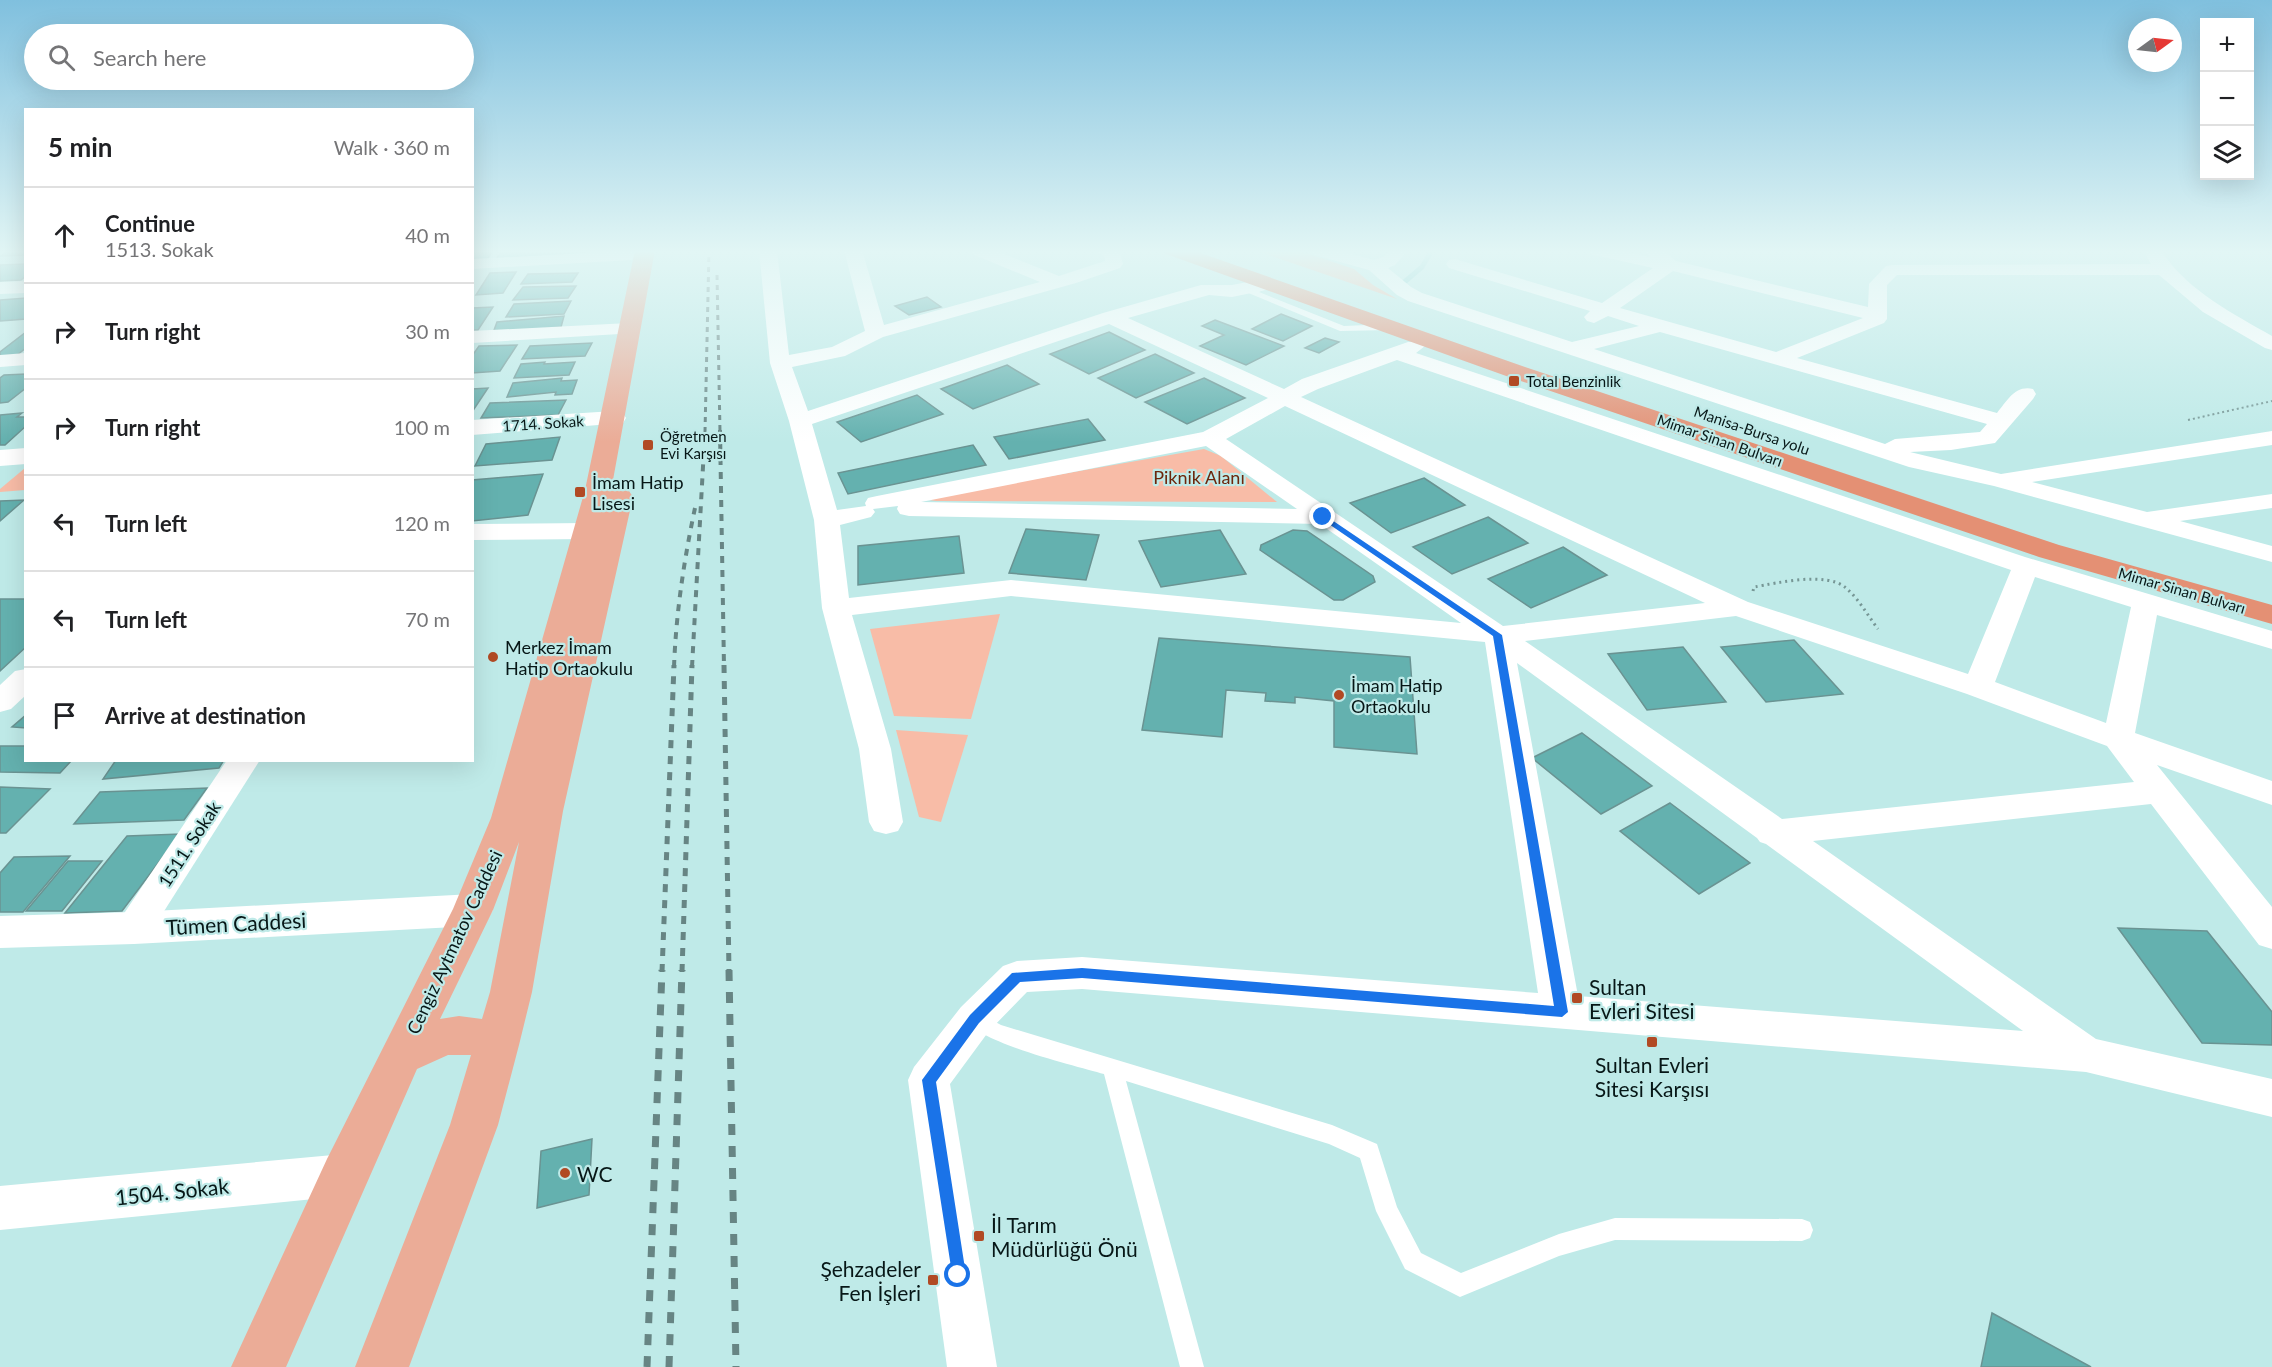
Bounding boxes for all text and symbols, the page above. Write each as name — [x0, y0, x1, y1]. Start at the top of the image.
north arrow — [2128, 18, 2182, 72]
map controls — [2200, 18, 2254, 180]
button: + — [2200, 18, 2254, 72]
search box — [24, 24, 474, 90]
icon: search — [45, 41, 78, 74]
text: Search here — [93, 44, 206, 71]
button: − — [2200, 72, 2254, 126]
button: layers — [2200, 126, 2254, 180]
text: 5 min — [48, 131, 112, 163]
text: Walk · 360 m — [334, 135, 450, 159]
text: Continue — [105, 210, 195, 237]
icon: ahead — [48, 219, 81, 252]
text: 40 m — [405, 223, 450, 247]
text: 1513. Sokak — [105, 237, 214, 261]
icon: right — [48, 315, 81, 348]
text: Turn right — [105, 318, 200, 345]
text: 30 m — [405, 319, 450, 343]
place label: Total Benzinlik — [1526, 372, 1621, 390]
marker: Total Benzinlik — [1507, 374, 1521, 388]
street label: Manisa-Bursa yolu — [1692, 402, 1812, 458]
street label: Mimar Sinan Bulvarı — [1655, 410, 1785, 470]
icon: right — [48, 411, 81, 444]
street label: 1714. Sokak — [502, 411, 585, 435]
text: Turn right — [105, 414, 200, 441]
text: 100 m — [394, 415, 450, 439]
place label: Öğretmen Evi Karşısı — [660, 427, 727, 462]
marker: Öğretmen Evi Karşısı — [641, 438, 655, 452]
park label: Piknik Alanı — [1153, 466, 1245, 488]
place label: İmam Hatip Lisesi — [592, 471, 684, 514]
marker: İmam Hatip Lisesi — [573, 485, 587, 499]
route end — [1309, 503, 1335, 529]
icon: left — [48, 507, 81, 540]
text: Turn left — [105, 510, 187, 537]
text: 120 m — [394, 511, 450, 535]
street label: Mimar Sinan Bulvarı — [2116, 563, 2248, 617]
icon: left — [48, 603, 81, 636]
text: Turn left — [105, 606, 187, 633]
text: 70 m — [405, 607, 450, 631]
place label: Merkez İmam Hatip Ortaokulu — [505, 636, 633, 679]
marker: Merkez İmam Hatip Ortaokulu — [486, 650, 500, 664]
place label: İmam Hatip Ortaokulu — [1351, 674, 1443, 717]
marker: İmam Hatip Ortaokulu — [1332, 688, 1346, 702]
icon: arrive — [48, 699, 81, 732]
text: Arrive at destination — [105, 702, 306, 729]
street label: 1511. Sokak — [153, 796, 225, 891]
street label: Cengiz Aytmatov Caddesi — [402, 846, 506, 1038]
street label: Tümen Caddesi — [165, 907, 307, 939]
place label: Sultan Evleri Sitesi — [1589, 974, 1695, 1023]
marker: Sultan Evleri Sitesi — [1570, 991, 1584, 1005]
marker: Sultan Evleri Sitesi Karşısı — [1645, 1035, 1659, 1049]
place label: Sultan Evleri Sitesi Karşısı — [1595, 1052, 1709, 1101]
place label: WC — [577, 1161, 613, 1186]
marker: WC — [558, 1166, 572, 1180]
street label: 1504. Sokak — [114, 1173, 230, 1209]
place label: İl Tarım Müdürlüğü Önü — [991, 1212, 1138, 1261]
marker: İl Tarım Müdürlüğü Önü — [972, 1229, 986, 1243]
place label: Şehzadeler Fen İşleri — [820, 1256, 921, 1305]
route start — [944, 1261, 970, 1287]
marker: Şehzadeler Fen İşleri — [926, 1273, 940, 1287]

